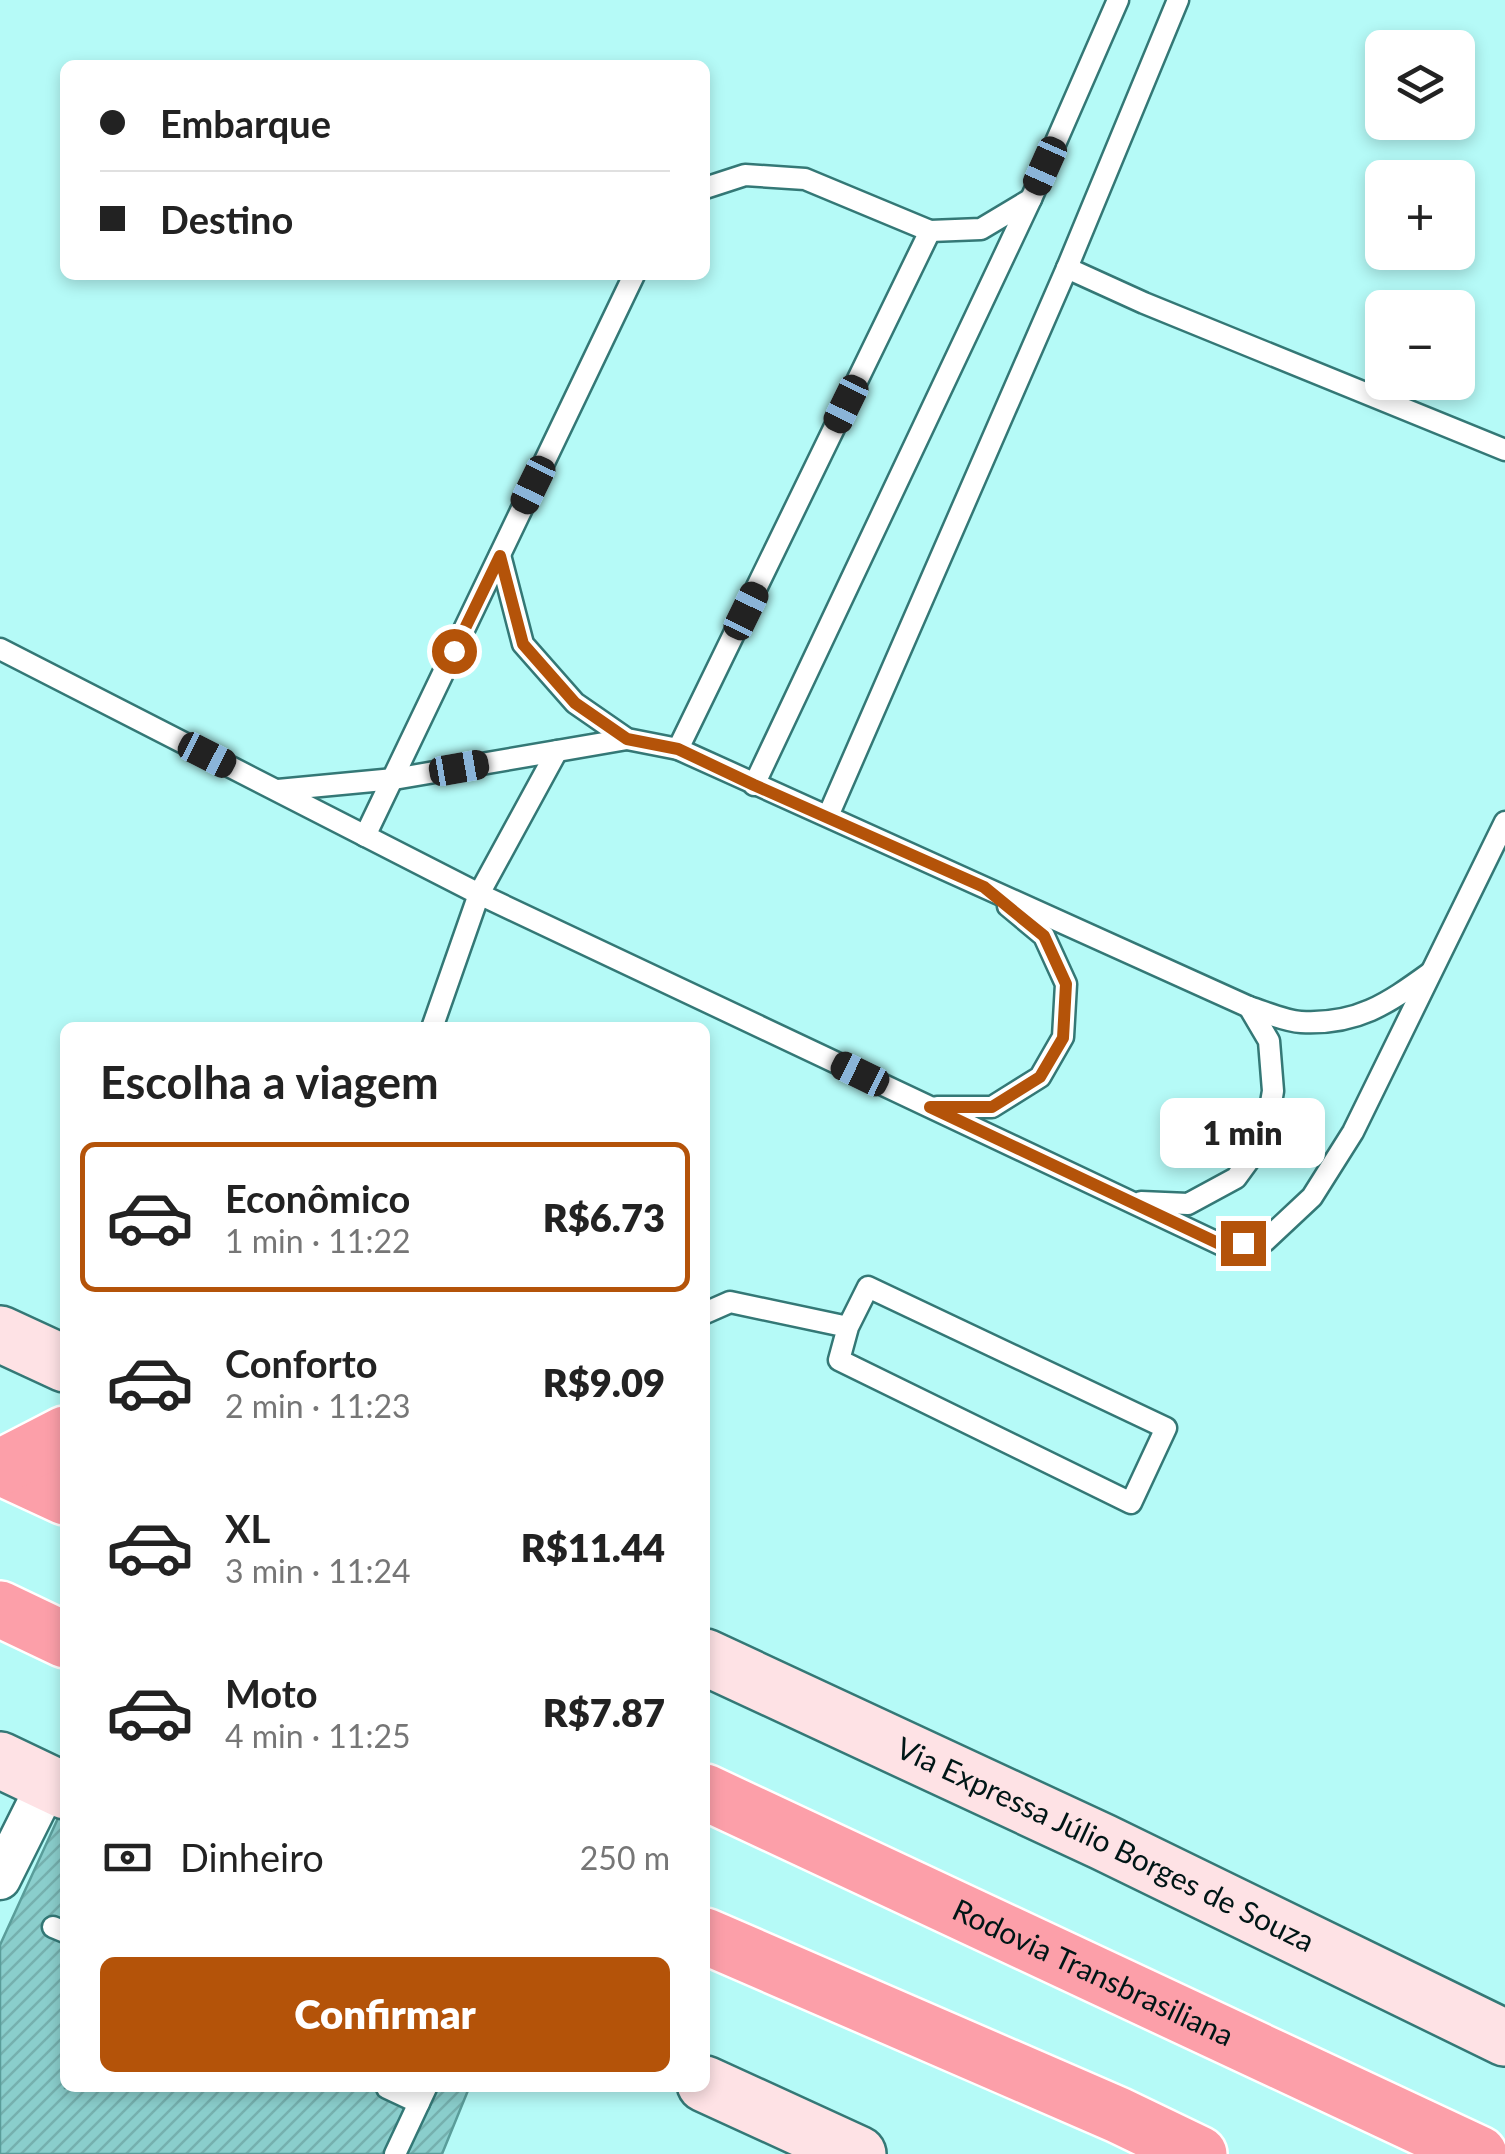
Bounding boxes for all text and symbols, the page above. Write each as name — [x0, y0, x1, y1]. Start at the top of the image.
map controls — [1365, 30, 1475, 400]
button: layers — [1365, 30, 1475, 140]
text: Embarque — [160, 100, 331, 146]
car — [1019, 132, 1071, 200]
button: + — [1365, 160, 1475, 270]
text: Destino — [160, 196, 293, 242]
button: − — [1365, 290, 1475, 400]
car — [819, 370, 873, 438]
car — [506, 451, 560, 519]
car — [719, 577, 773, 645]
route start — [432, 629, 477, 674]
car — [173, 728, 241, 782]
car — [427, 748, 491, 788]
car — [826, 1047, 894, 1101]
text: Escolha a viagem — [100, 1055, 439, 1109]
callout: 1 min — [1160, 1098, 1326, 1168]
text: 1 min — [1203, 1113, 1282, 1152]
icon: car — [105, 1172, 195, 1262]
text: Econômico — [225, 1175, 410, 1221]
text: R$6.73 — [543, 1194, 665, 1240]
text: 1 min · 11:22 — [225, 1221, 411, 1260]
route end — [1221, 1221, 1266, 1266]
icon: car — [105, 1337, 195, 1427]
text: Conforto — [225, 1340, 378, 1386]
text: R$9.09 — [543, 1359, 665, 1405]
text: 2 min · 11:23 — [225, 1386, 411, 1425]
icon: car — [105, 1502, 195, 1592]
text: XL — [225, 1505, 270, 1551]
text: R$11.44 — [521, 1524, 665, 1570]
text: 3 min · 11:24 — [225, 1551, 411, 1590]
icon: car — [105, 1667, 195, 1757]
text: Moto — [225, 1670, 318, 1716]
text: R$7.87 — [543, 1689, 665, 1735]
text: 4 min · 11:25 — [225, 1716, 411, 1755]
street label: Via Expressa Júlio Borges de Souza — [891, 1729, 1321, 1958]
icon: cash — [100, 1830, 155, 1885]
text: Dinheiro — [180, 1834, 324, 1880]
text: 250 m — [580, 1838, 670, 1877]
street label: Rodovia Transbrasiliana — [947, 1890, 1240, 2053]
button: Confirmar — [100, 1957, 670, 2072]

